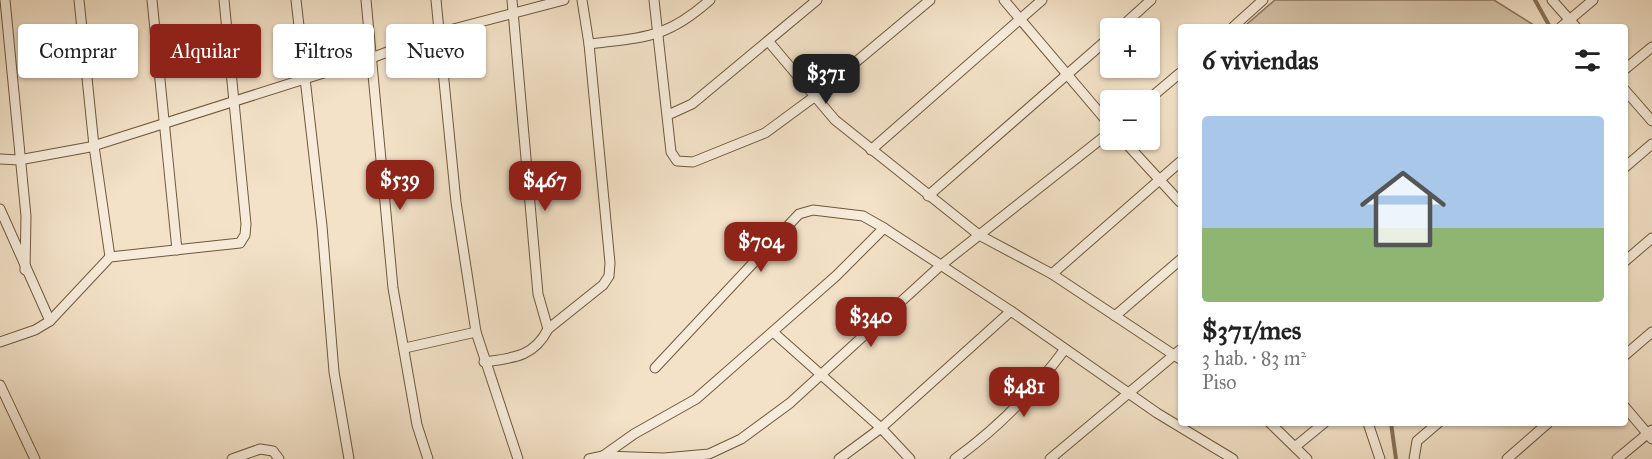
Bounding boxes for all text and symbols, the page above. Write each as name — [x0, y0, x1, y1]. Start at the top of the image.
map controls — [1100, 18, 1160, 150]
button: + — [1100, 18, 1160, 78]
chip: Comprar — [18, 24, 138, 78]
chip: Alquilar — [150, 24, 261, 78]
chip: Filtros — [273, 24, 374, 78]
chip: Nuevo — [386, 24, 486, 78]
text: 6 viviendas — [1202, 44, 1318, 76]
icon: filters — [1571, 44, 1604, 77]
pin: $371 — [790, 54, 862, 105]
text: $371 — [807, 61, 845, 85]
button: − — [1100, 90, 1160, 150]
icon: home — [1349, 155, 1457, 263]
pin: $539 — [364, 160, 436, 211]
pin: $467 — [509, 161, 581, 212]
text: $539 — [380, 167, 420, 191]
text: $467 — [523, 168, 567, 192]
pin: $704 — [725, 222, 797, 273]
text: $704 — [738, 229, 784, 253]
pin: $340 — [835, 297, 907, 348]
text: $340 — [850, 304, 892, 328]
text: $371/mes — [1202, 314, 1301, 346]
text: 3 hab. · 83 m² — [1202, 346, 1306, 370]
pin: $481 — [988, 367, 1060, 418]
text: Piso — [1202, 370, 1236, 394]
text: $481 — [1003, 374, 1045, 398]

